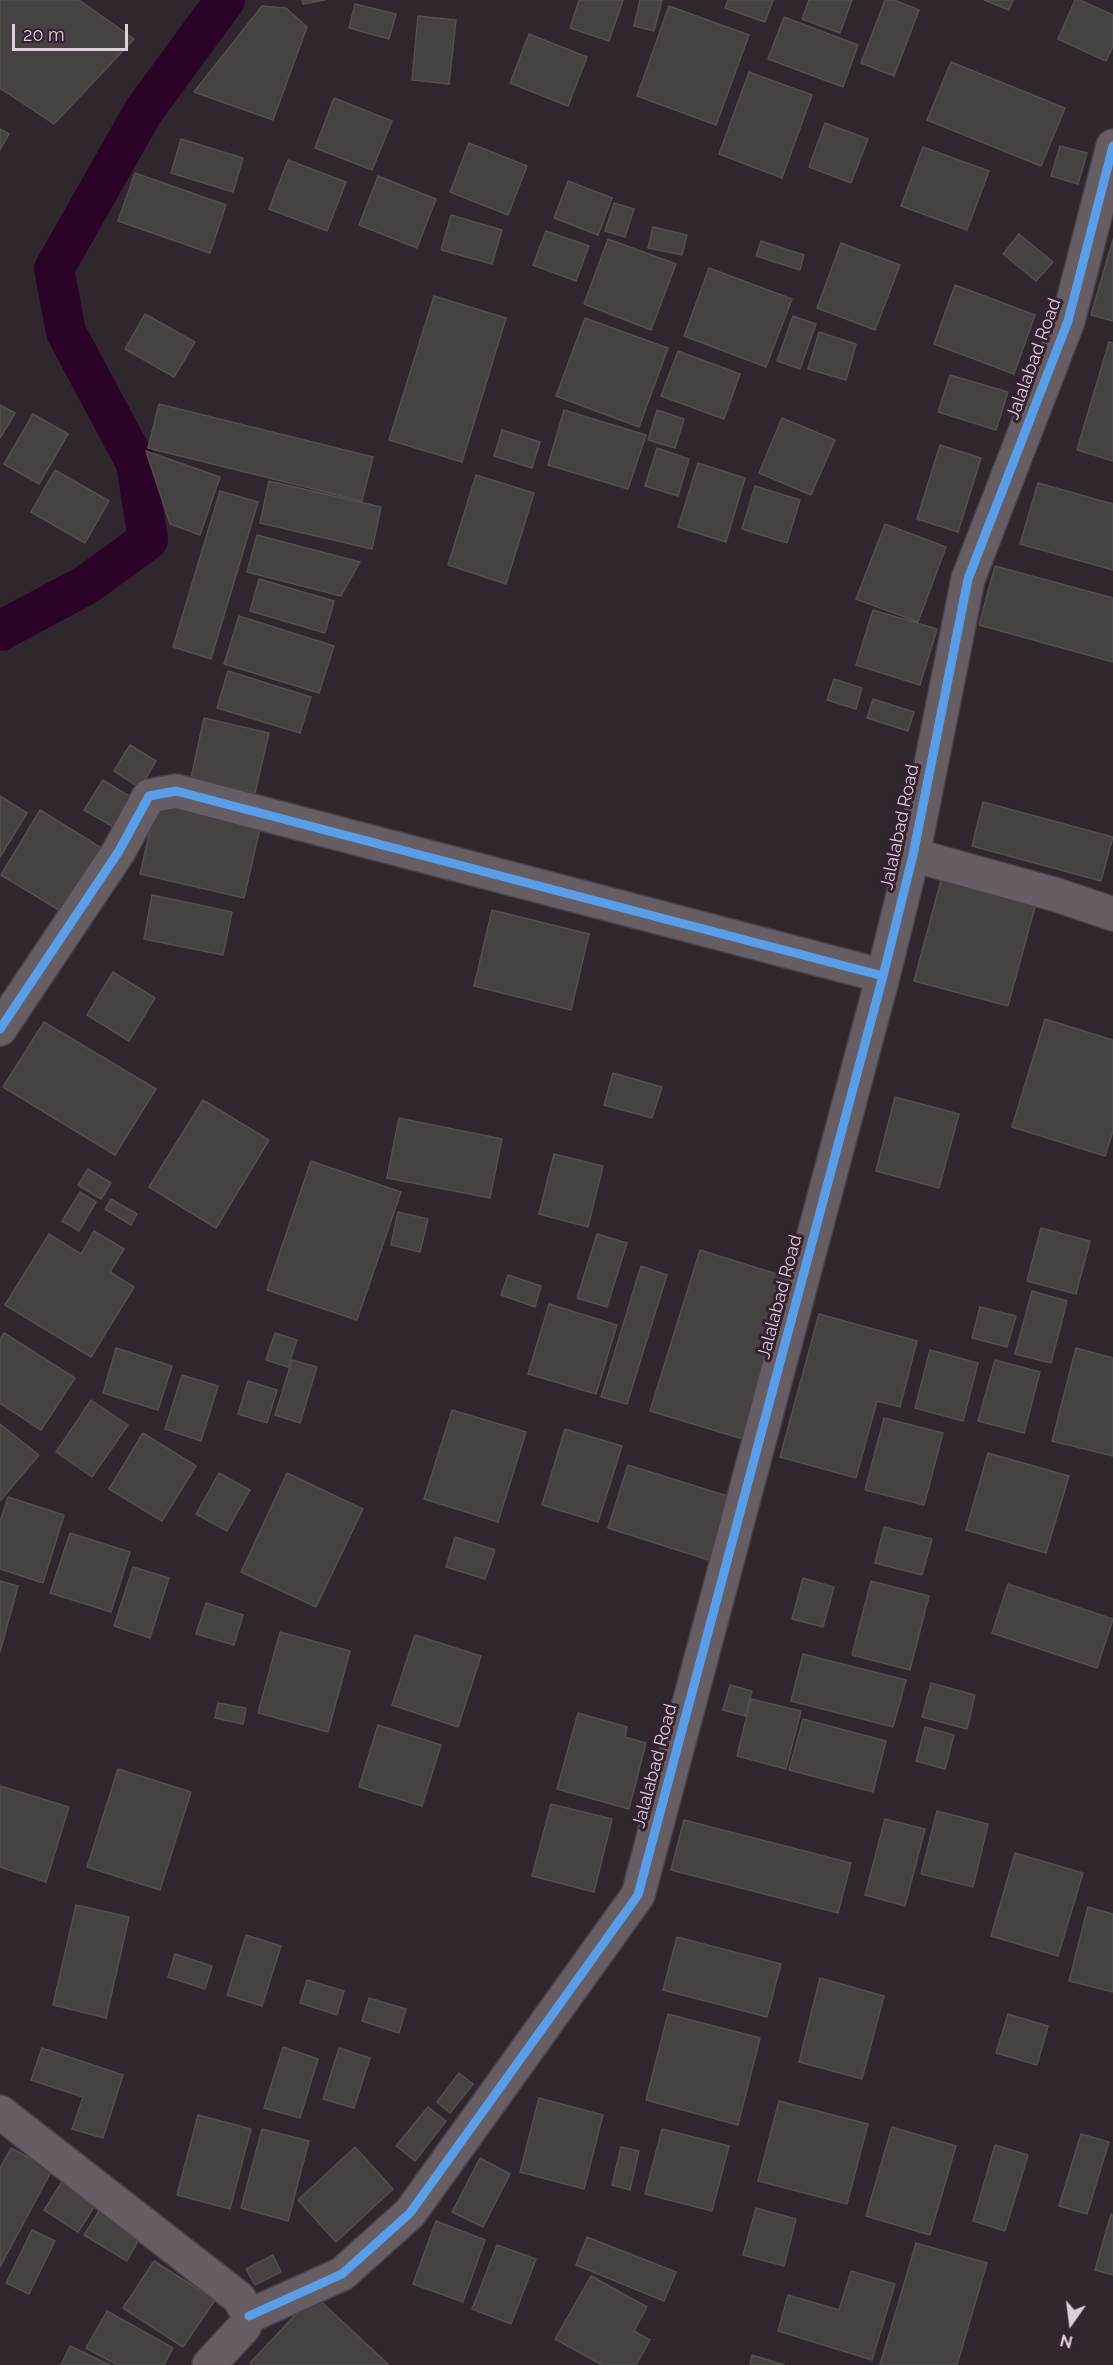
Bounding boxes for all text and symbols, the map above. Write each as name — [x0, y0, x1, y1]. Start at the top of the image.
scale bar — [15, 12, 130, 50]
text: 20 m — [23, 24, 65, 45]
street label: Jalalabad Road — [1002, 295, 1066, 423]
street label: Jalalabad Road — [876, 762, 924, 892]
street label: Jalalabad Road — [753, 1233, 807, 1361]
street label: Jalalabad Road — [628, 1702, 682, 1830]
north arrow — [1041, 2293, 1101, 2353]
text: N — [1058, 2330, 1075, 2352]

